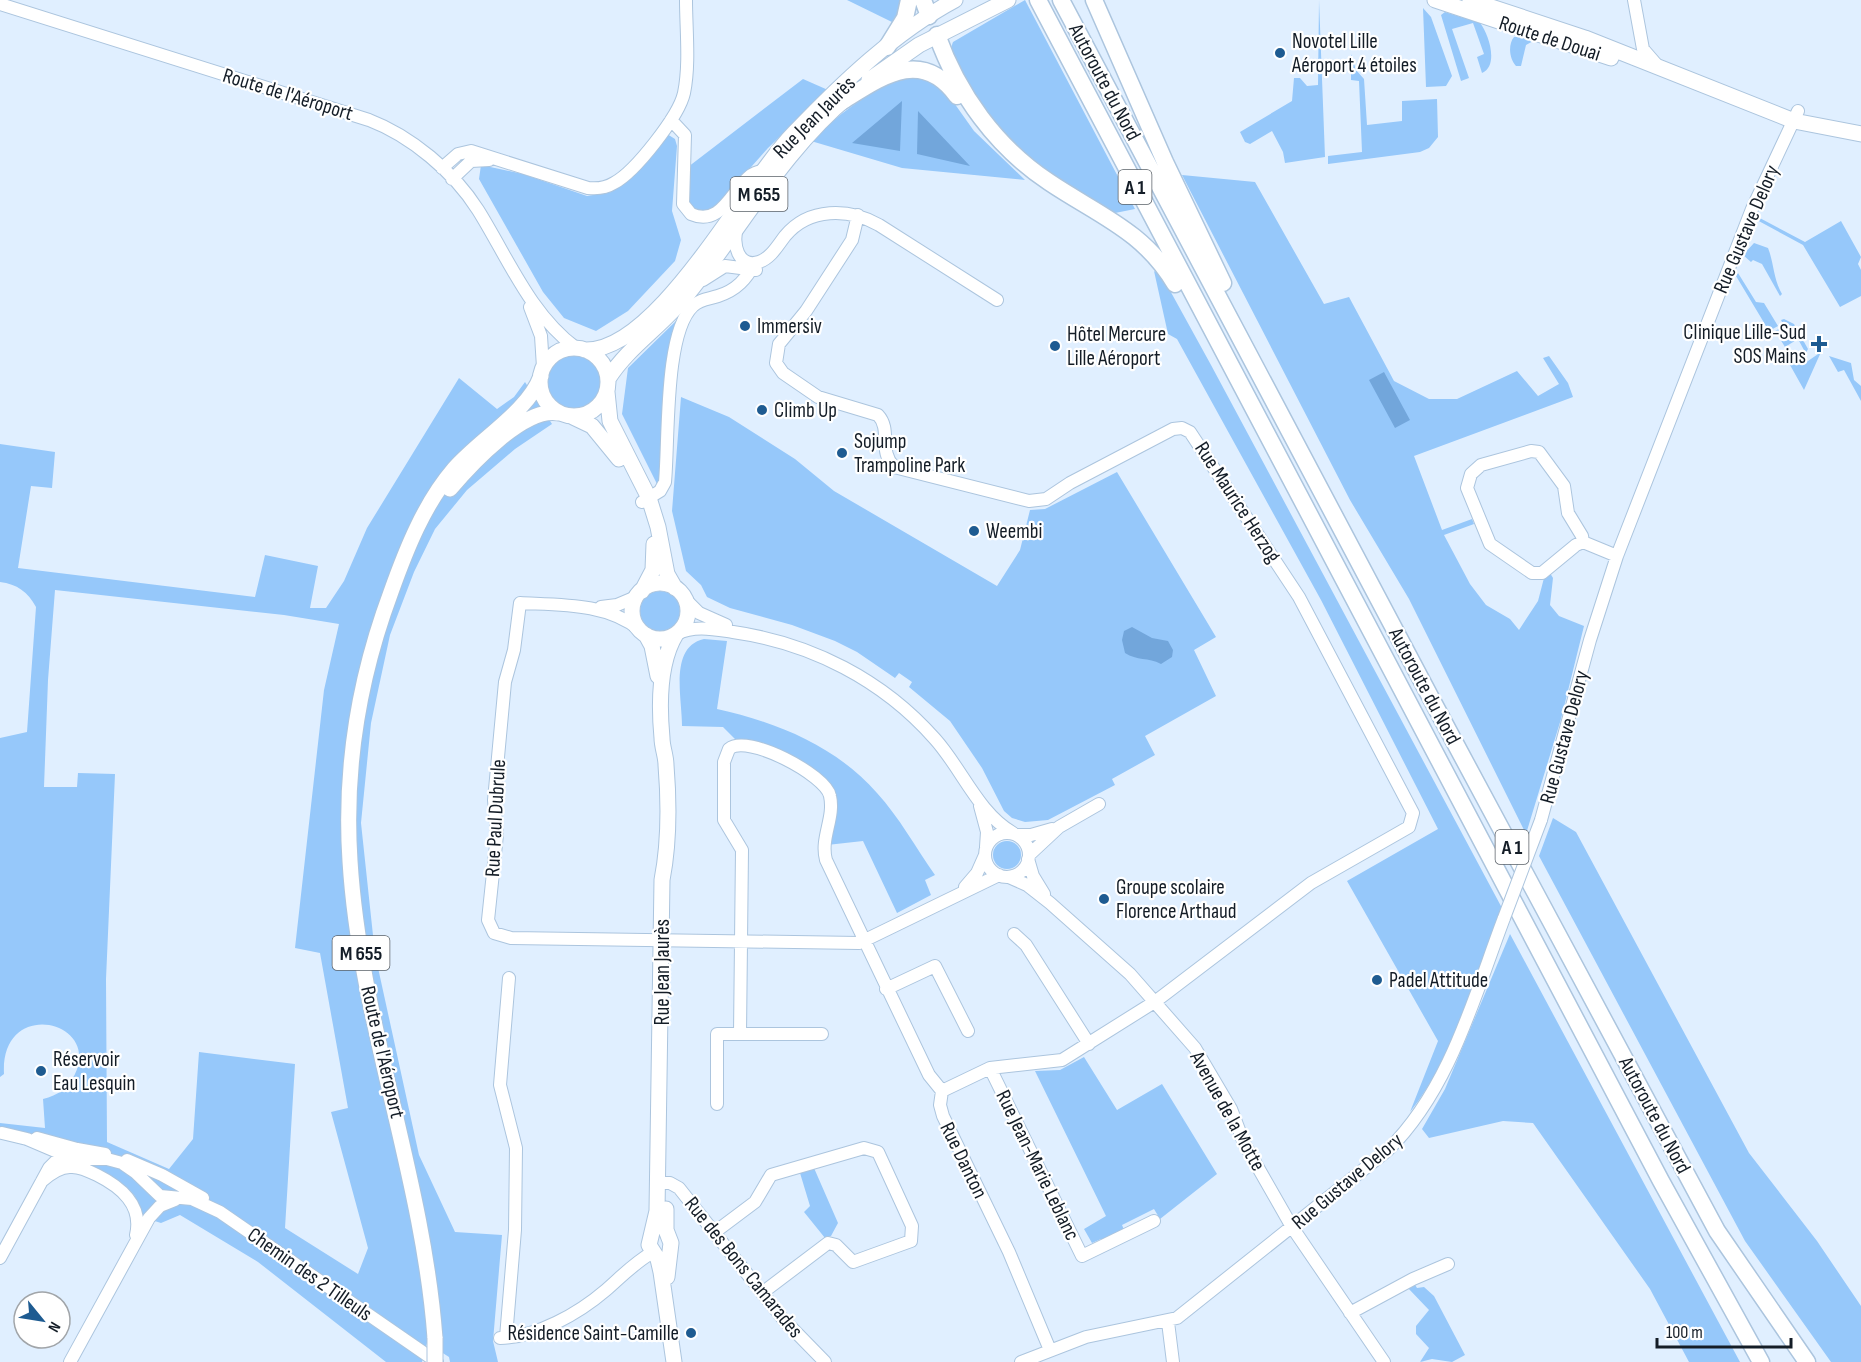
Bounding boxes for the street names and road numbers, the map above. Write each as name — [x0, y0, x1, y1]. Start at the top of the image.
street label: Route de Douai — [1496, 10, 1604, 67]
street label: Autoroute du Nord — [1063, 19, 1146, 145]
street label: Route de l'Aéroport — [220, 63, 356, 126]
street label: Rue Jean Jaurès — [768, 71, 861, 164]
street label: Rue Gustave Delory — [1708, 161, 1785, 297]
road number: A 1 — [1118, 170, 1152, 204]
road number: M 655 — [730, 177, 788, 211]
street label: Rue Maurice Herzog — [1189, 437, 1286, 567]
street label: Autoroute du Nord — [1383, 623, 1466, 749]
street label: Rue Gustave Delory — [1535, 668, 1594, 806]
street label: Rue Paul Dubrule — [480, 758, 511, 878]
road number: A 1 — [1496, 830, 1528, 864]
street label: Rue Jean Jaurès — [650, 919, 675, 1025]
road number: M 655 — [332, 936, 389, 970]
street label: Route de l'Aéroport — [355, 984, 410, 1121]
street label: Avenue de la Motte — [1184, 1046, 1271, 1175]
street label: Autoroute du Nord — [1613, 1052, 1696, 1178]
street label: Rue Jean-Marie Leblanc — [990, 1086, 1085, 1244]
street label: Rue Danton — [934, 1118, 993, 1202]
street label: Rue Gustave Delory — [1287, 1128, 1408, 1235]
street label: Rue des Bons Camarades — [679, 1192, 808, 1343]
street label: Chemin des 2 Tilleuls — [243, 1222, 377, 1327]

